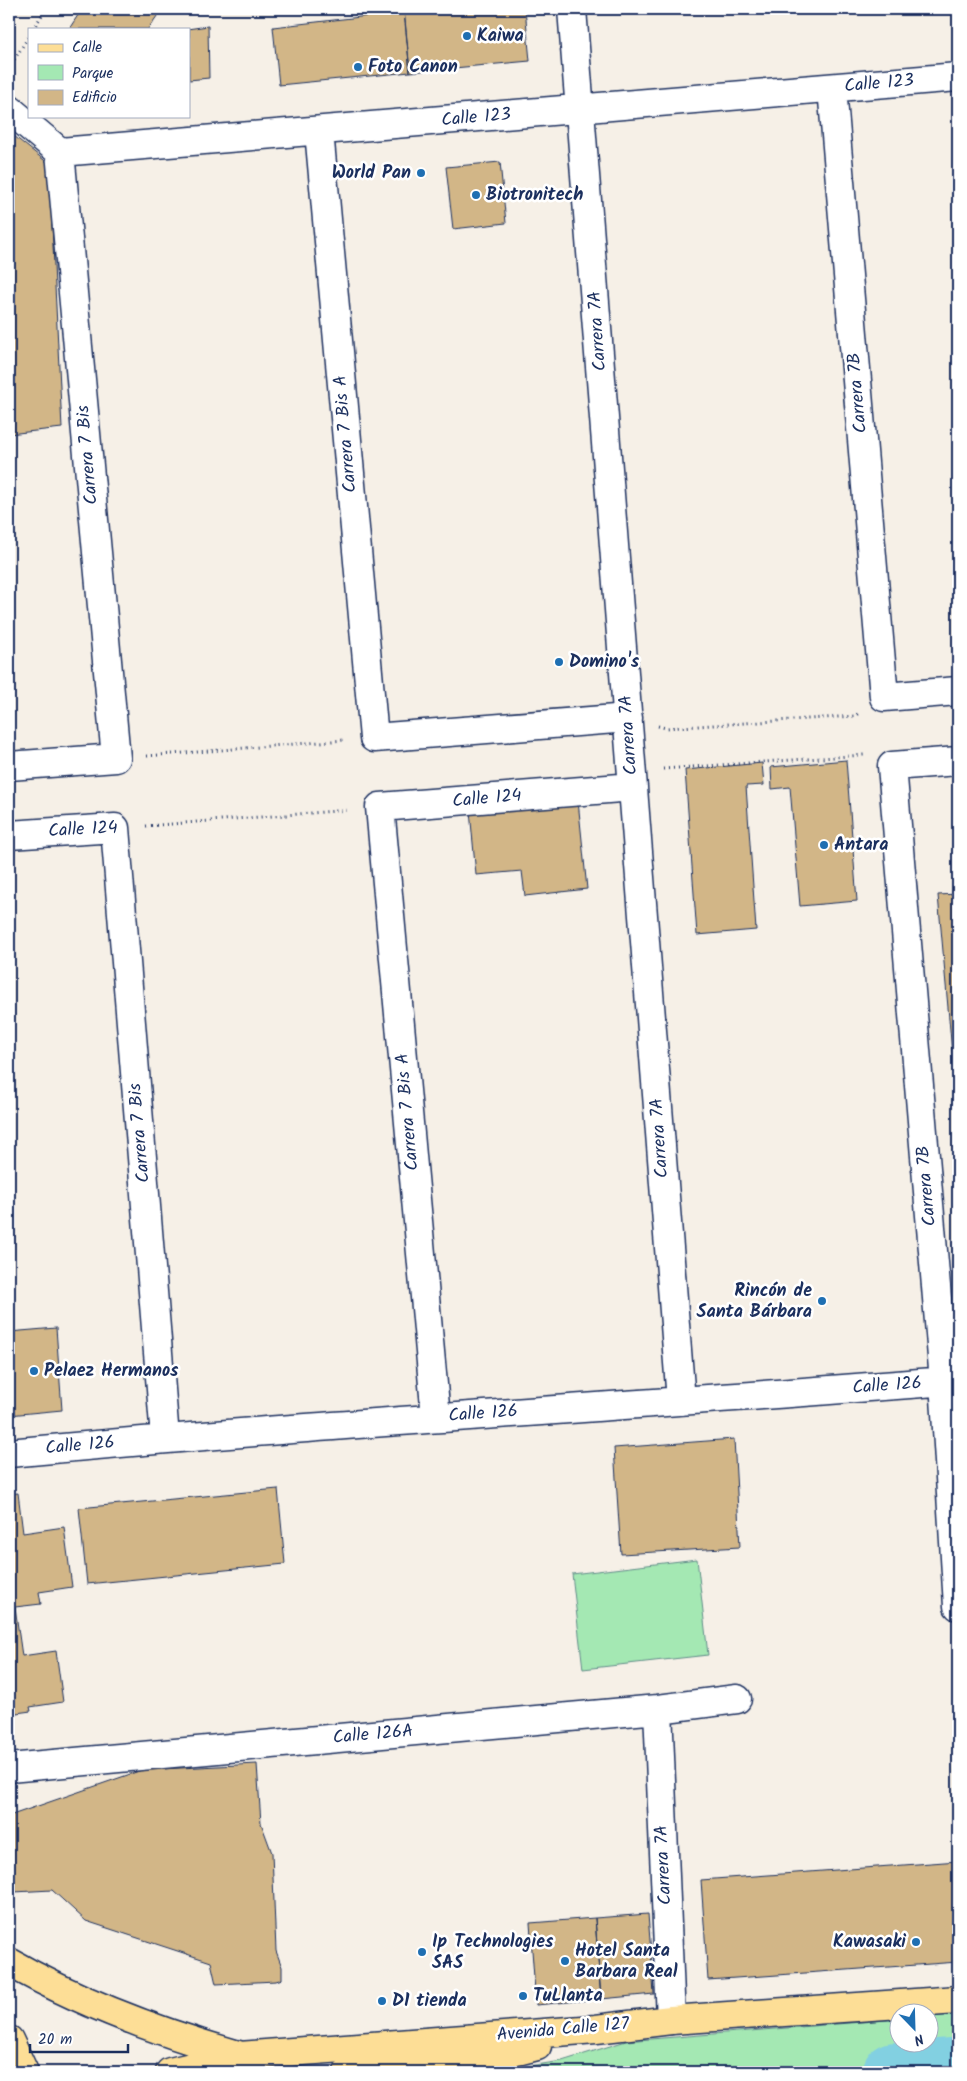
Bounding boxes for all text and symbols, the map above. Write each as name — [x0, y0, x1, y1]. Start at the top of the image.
place label: Kaiwa — [477, 22, 524, 51]
legend — [28, 28, 190, 118]
marker: Kaiwa — [461, 30, 473, 42]
text: Calle — [72, 36, 102, 60]
place label: Foto Canon — [368, 53, 458, 82]
marker: Foto Canon — [352, 61, 364, 73]
text: Parque — [72, 62, 113, 86]
street label: Calle 123 — [843, 67, 915, 101]
text: Edificio — [72, 86, 117, 110]
street label: Calle 123 — [440, 101, 512, 135]
place label: World Pan — [332, 159, 411, 188]
marker: World Pan — [415, 167, 427, 179]
place label: Biotronitech — [486, 181, 583, 210]
marker: Biotronitech — [470, 189, 482, 201]
street label: Carrera 7A — [581, 290, 615, 372]
street label: Carrera 7B — [840, 352, 876, 434]
street label: Carrera 7 Bis A — [326, 374, 366, 494]
street label: Carrera 7 Bis — [69, 404, 107, 506]
place label: Domino's — [569, 648, 640, 677]
marker: Domino's — [553, 656, 565, 668]
street label: Carrera 7A — [612, 694, 646, 776]
street label: Calle 124 — [451, 782, 523, 816]
street label: Calle 124 — [48, 814, 118, 846]
place label: Antara — [834, 831, 888, 860]
marker: Antara — [818, 839, 830, 851]
street label: Carrera 7 Bis A — [388, 1052, 428, 1172]
street label: Carrera 7 Bis — [121, 1082, 159, 1184]
street label: Carrera 7A — [643, 1097, 677, 1179]
street label: Carrera 7B — [909, 1145, 945, 1227]
place label: Rincón de Santa Bárbara — [697, 1277, 812, 1327]
marker: Rincón de Santa Bárbara — [816, 1295, 828, 1307]
place label: Pelaez Hermanos — [44, 1357, 179, 1386]
marker: Pelaez Hermanos — [28, 1365, 40, 1377]
street label: Calle 126 — [851, 1369, 923, 1403]
street label: Calle 126 — [447, 1397, 519, 1431]
street label: Calle 126 — [44, 1429, 116, 1463]
street label: Calle 126A — [332, 1717, 414, 1753]
street label: Carrera 7A — [647, 1824, 681, 1906]
place label: Ip Technologies SAS — [432, 1928, 554, 1978]
place label: Kawasaki — [833, 1928, 906, 1957]
marker: Kawasaki — [910, 1936, 922, 1948]
place label: Hotel Santa Barbara Real — [575, 1937, 678, 1987]
marker: Ip Technologies SAS — [416, 1946, 428, 1958]
marker: Hotel Santa Barbara Real — [559, 1955, 571, 1967]
place label: TuLlanta — [533, 1982, 603, 2011]
place label: D1 tienda — [392, 1987, 467, 2016]
marker: TuLlanta — [517, 1990, 529, 2002]
marker: D1 tienda — [376, 1995, 388, 2007]
north arrow — [890, 2004, 940, 2054]
street label: Avenida Calle 127 — [496, 2010, 631, 2050]
scale bar — [30, 2021, 128, 2053]
text: N — [910, 2027, 927, 2051]
text: 20 m — [38, 2028, 72, 2052]

